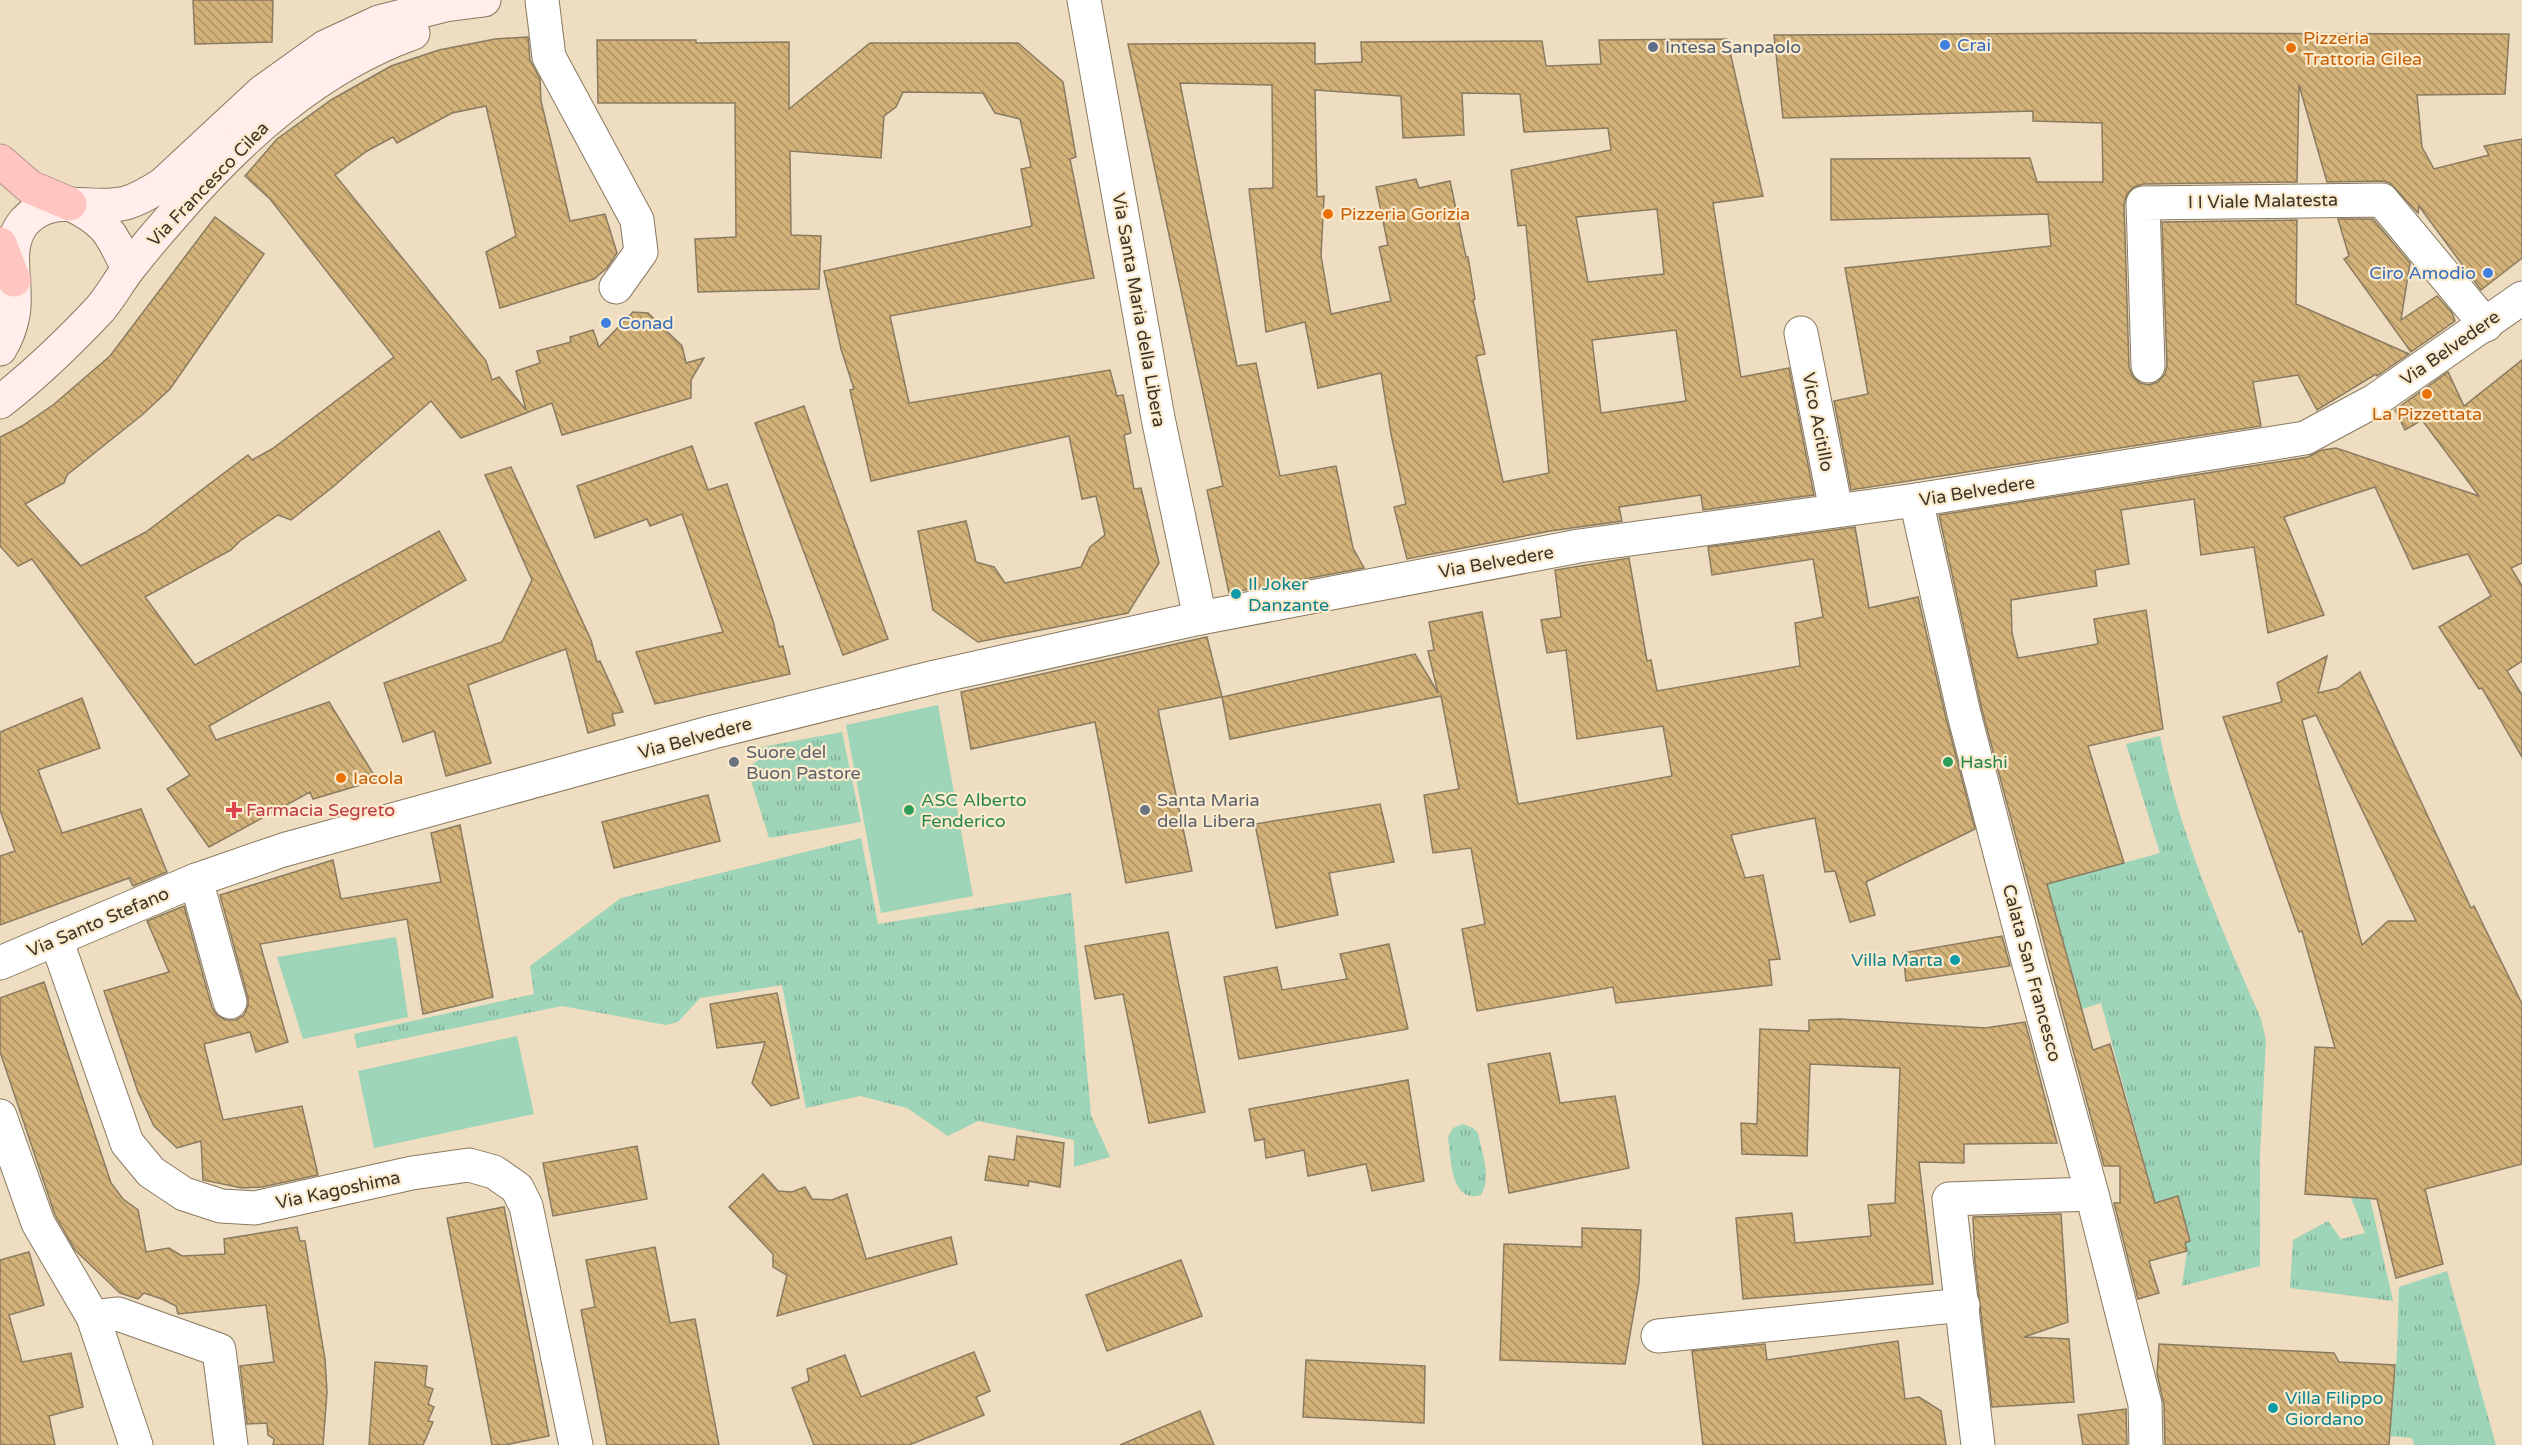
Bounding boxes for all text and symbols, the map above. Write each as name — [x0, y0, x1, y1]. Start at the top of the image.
place label: Pizzeria Trattoria Cilea — [2303, 27, 2422, 70]
place label: Crai — [1957, 34, 1991, 56]
place label: Intesa Sanpaolo — [1665, 36, 1801, 58]
marker: Crai — [1938, 38, 1952, 52]
marker: Intesa Sanpaolo — [1646, 40, 1660, 54]
marker: Pizzeria Trattoria Cilea — [2284, 41, 2298, 55]
street label: Via Francesco Cilea — [143, 117, 273, 251]
street label: I I Viale Malatesta — [2188, 189, 2338, 213]
street label: Via Santa Maria della Libera — [1108, 191, 1170, 429]
place label: Pizzeria Gorizia — [1340, 203, 1470, 225]
marker: Pizzeria Gorizia — [1321, 207, 1335, 221]
place label: Ciro Amodio — [2369, 262, 2476, 284]
marker: Ciro Amodio — [2481, 266, 2495, 280]
street label: Via Belvedere — [2396, 306, 2504, 390]
place label: Conad — [618, 312, 674, 334]
marker: Conad — [599, 316, 613, 330]
street label: Vico Acitillo — [1798, 371, 1838, 473]
marker: La Pizzettata — [2420, 387, 2434, 401]
place label: La Pizzettata — [2372, 403, 2482, 425]
street label: Via Belvedere — [1918, 471, 2036, 511]
street label: Via Belvedere — [1437, 541, 1555, 583]
place label: Il Joker Danzante — [1248, 573, 1329, 616]
marker: Il Joker Danzante — [1229, 587, 1243, 601]
street label: Via Belvedere — [636, 712, 754, 764]
place label: Suore del Buon Pastore — [746, 741, 861, 784]
place label: Hashi — [1960, 751, 2008, 773]
marker: Suore del Buon Pastore — [727, 755, 741, 769]
marker: Hashi — [1941, 755, 1955, 769]
place label: Iacola — [353, 767, 403, 789]
marker: Iacola — [334, 771, 348, 785]
place label: ASC Alberto Fenderico — [921, 789, 1027, 832]
place label: Santa Maria della Libera — [1157, 789, 1260, 832]
place label: Farmacia Segreto — [246, 799, 395, 821]
marker: Farmacia Segreto — [227, 803, 241, 817]
marker: ASC Alberto Fenderico — [902, 803, 916, 817]
marker: Santa Maria della Libera — [1138, 803, 1152, 817]
street label: Via Santo Stefano — [24, 882, 172, 962]
street label: Calata San Francesco — [1998, 882, 2066, 1064]
place label: Villa Marta — [1851, 949, 1943, 971]
marker: Villa Marta — [1948, 953, 1962, 967]
street label: Via Kagoshima — [274, 1166, 402, 1214]
place label: Villa Filippo Giordano — [2285, 1387, 2383, 1430]
marker: Villa Filippo Giordano — [2266, 1401, 2280, 1415]

